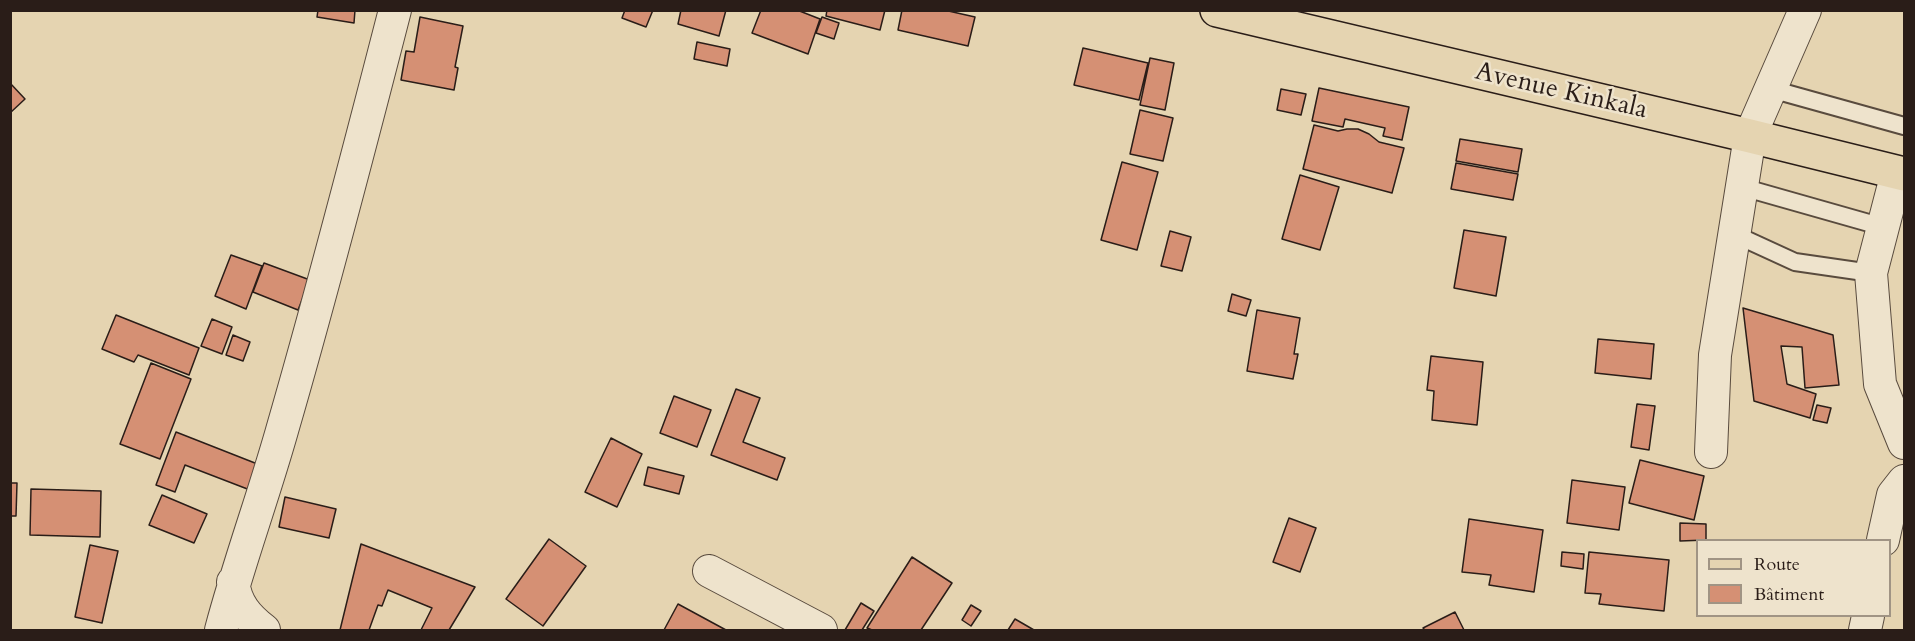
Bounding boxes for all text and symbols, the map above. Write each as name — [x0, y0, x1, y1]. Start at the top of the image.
street label: Avenue Kinkala — [1472, 57, 1650, 127]
legend — [1696, 539, 1891, 617]
text: Route — [1754, 552, 1800, 577]
text: Bâtiment — [1754, 582, 1824, 607]

